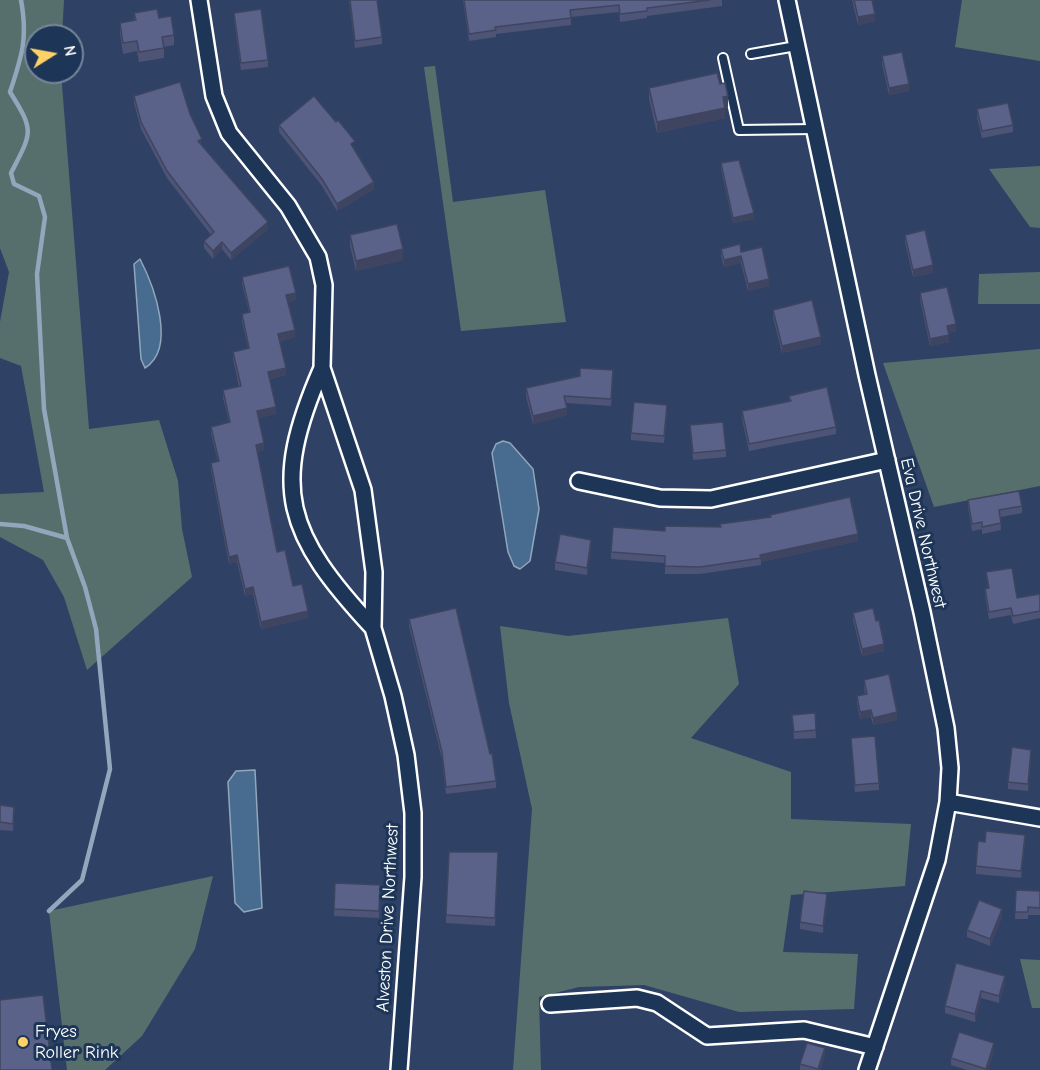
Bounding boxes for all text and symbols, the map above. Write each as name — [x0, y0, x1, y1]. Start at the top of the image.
north arrow — [24, 24, 84, 84]
text: N — [60, 44, 80, 58]
street label: Eva Drive Northwest — [895, 456, 951, 610]
street label: Alveston Drive Northwest — [372, 823, 404, 1013]
place label: Fryes Roller Rink — [35, 1021, 119, 1064]
marker: Fryes Roller Rink — [16, 1035, 30, 1049]

